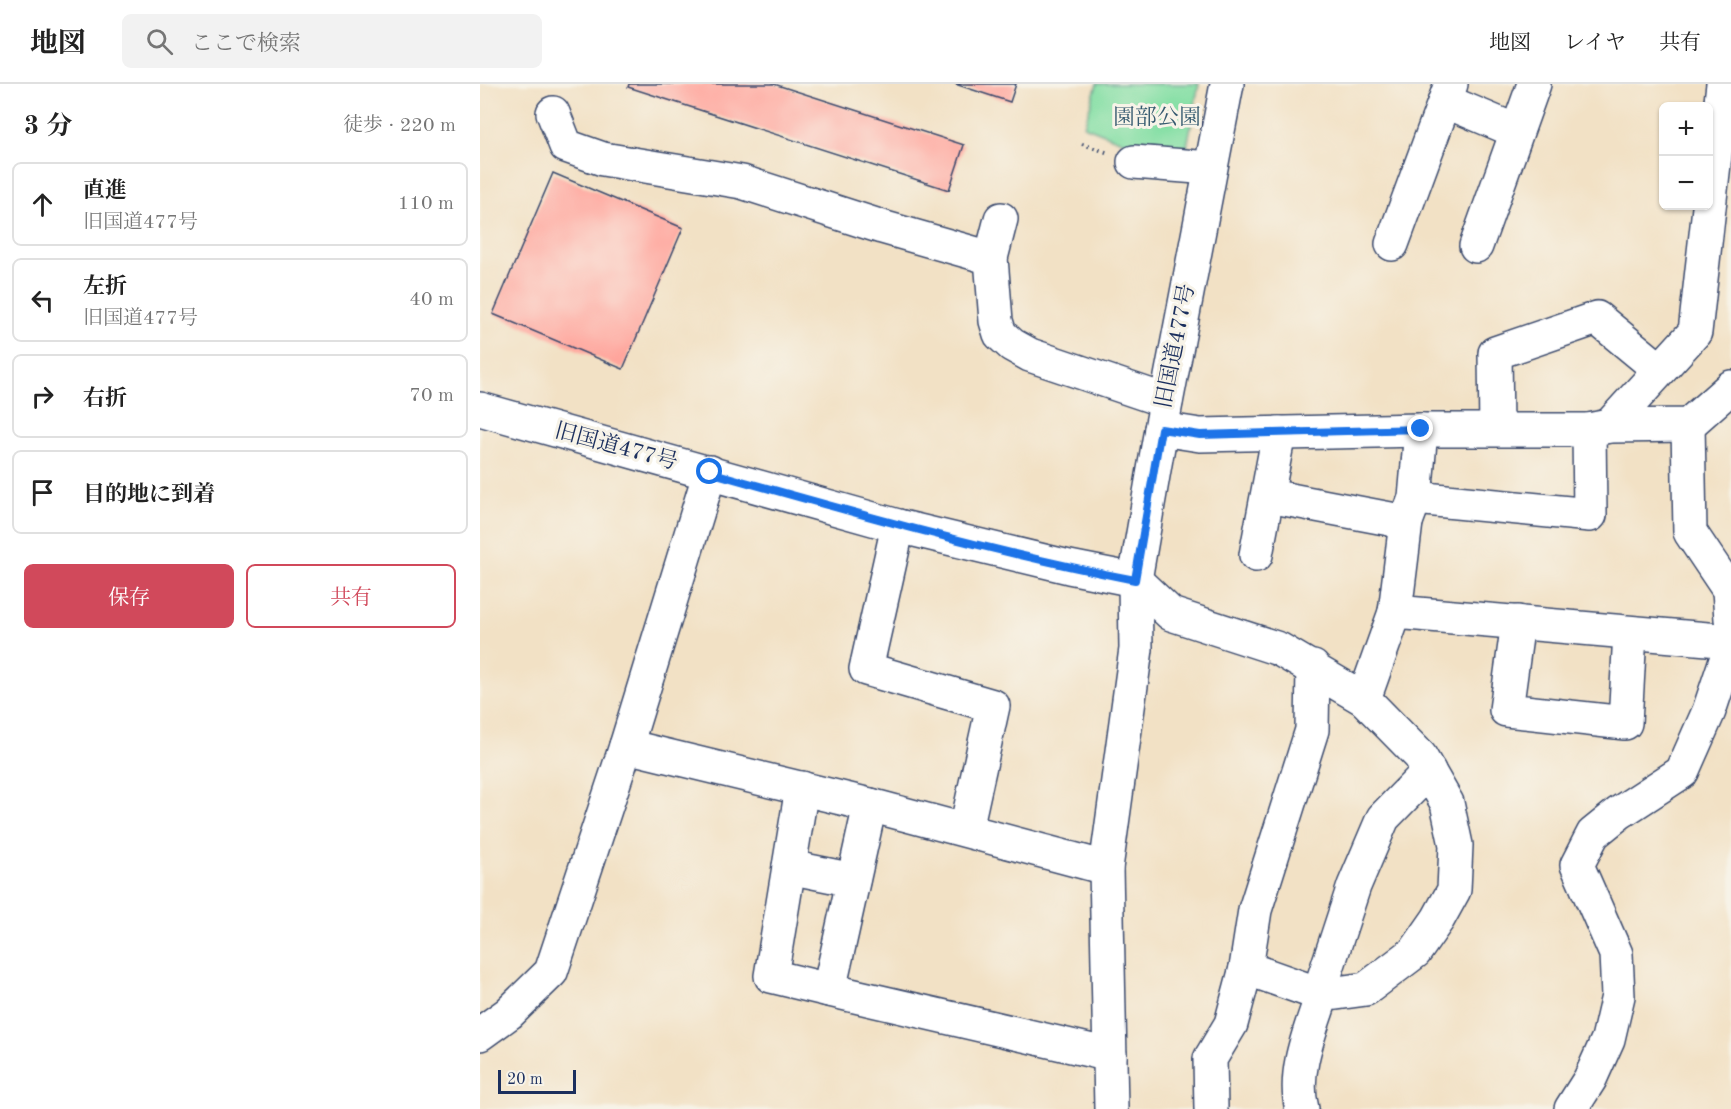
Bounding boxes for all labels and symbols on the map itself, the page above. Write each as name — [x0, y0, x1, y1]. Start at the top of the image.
park label: 園部公園 — [1113, 105, 1201, 129]
street label: 旧国道477号 — [1151, 282, 1199, 410]
route end — [1407, 415, 1433, 441]
street label: 旧国道477号 — [552, 418, 680, 474]
route start — [696, 458, 722, 484]
scale bar — [498, 1067, 576, 1094]

